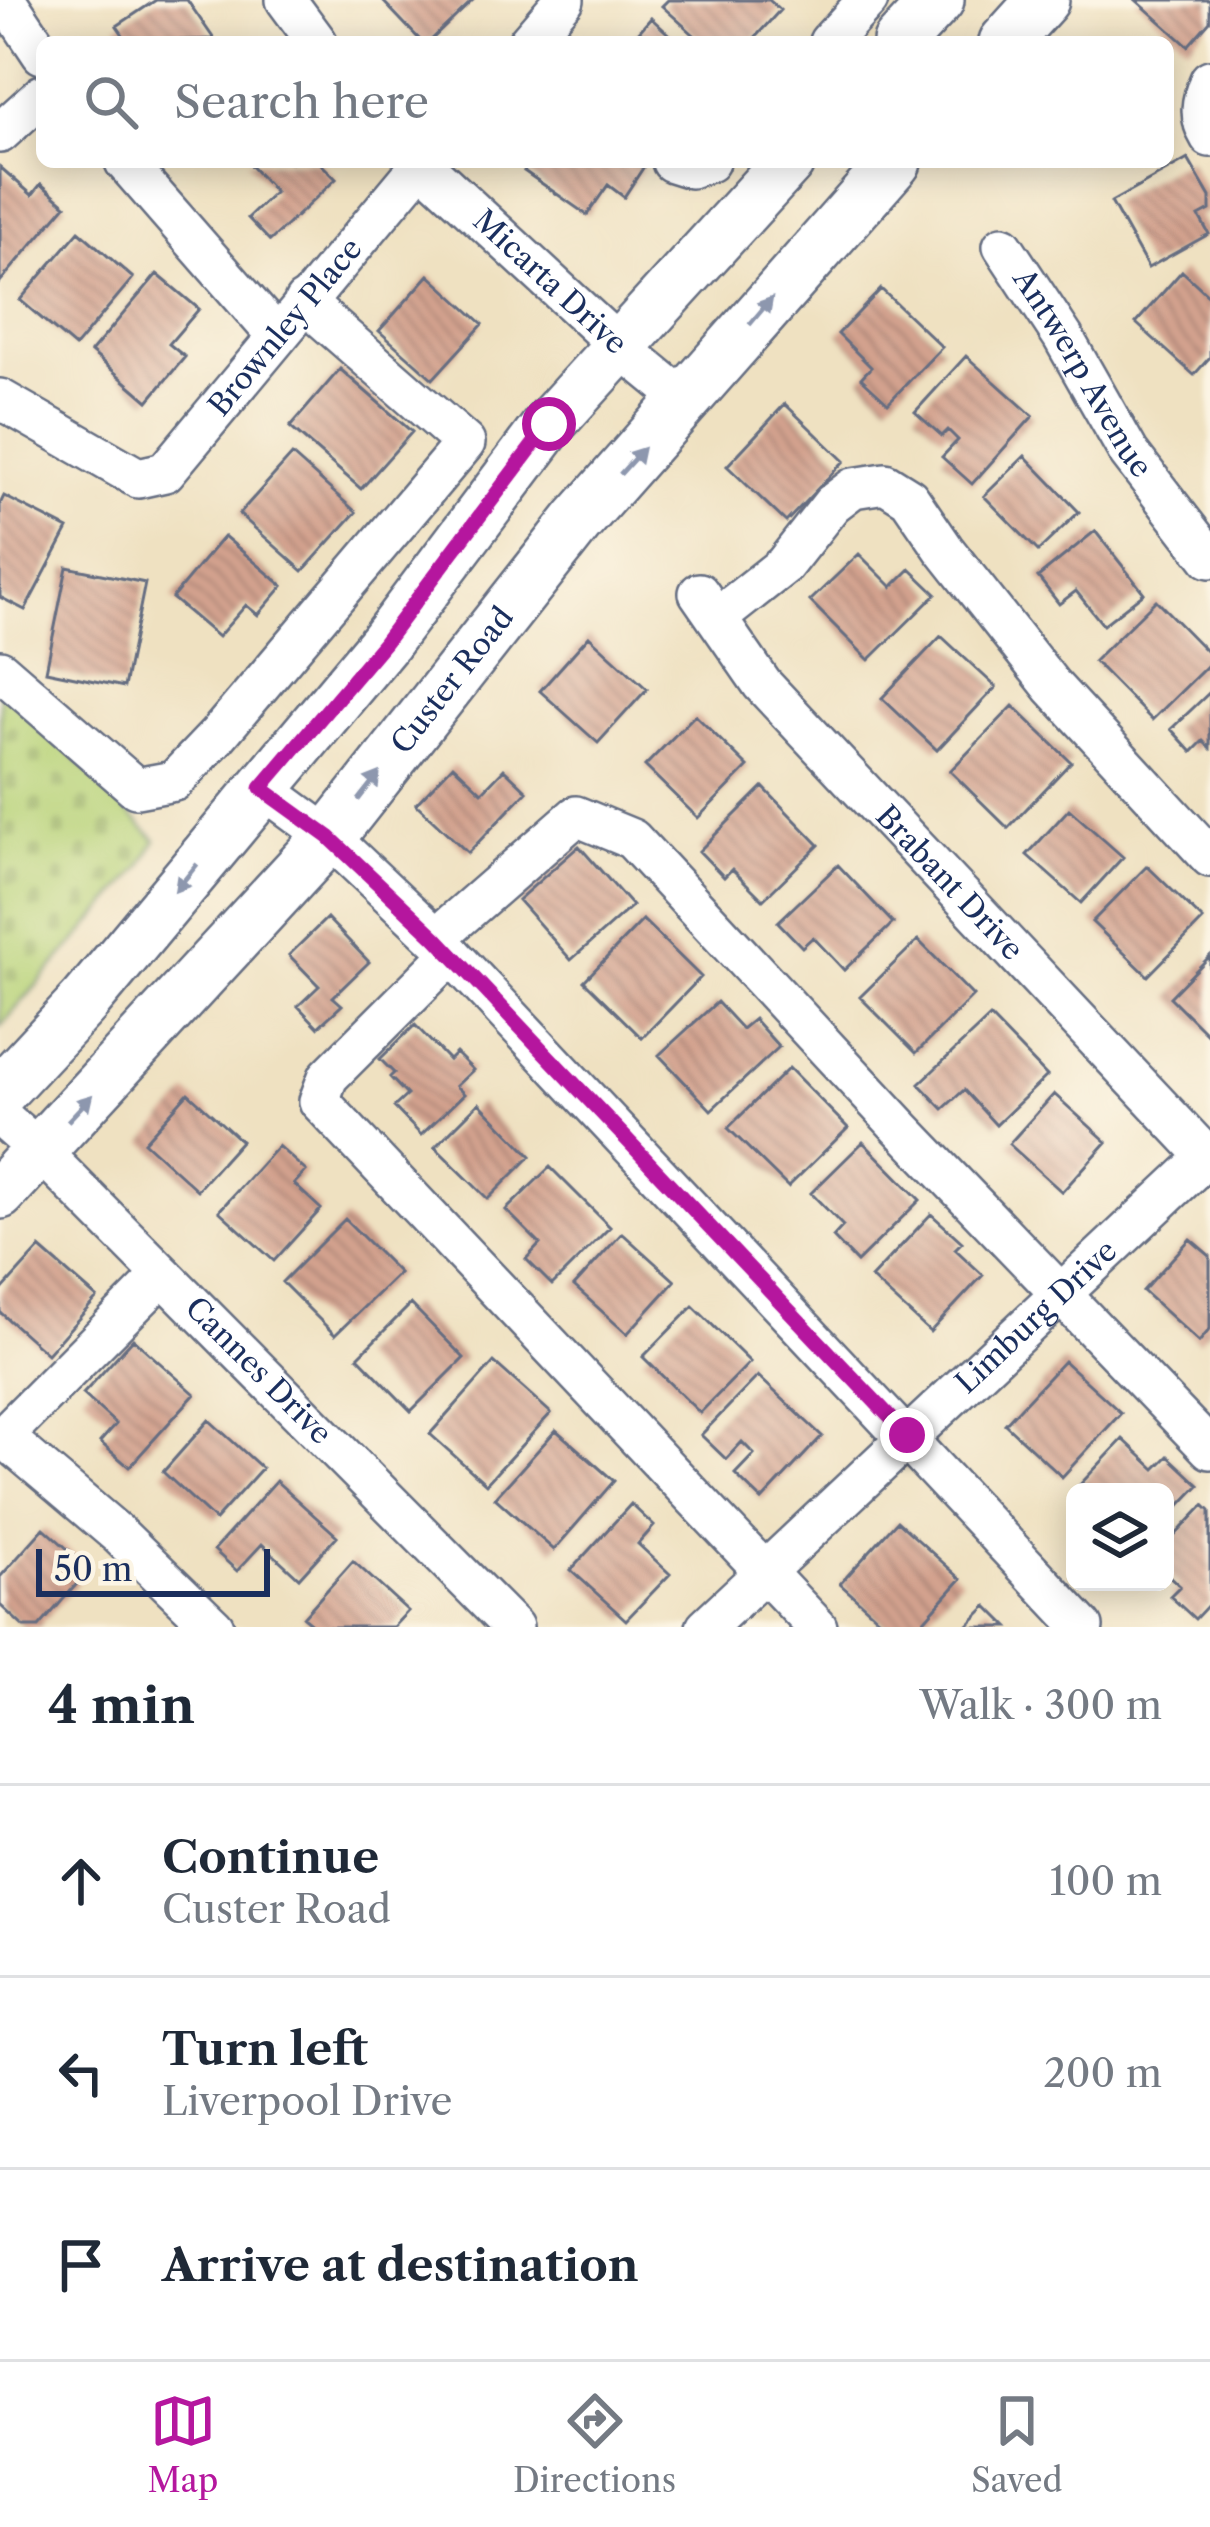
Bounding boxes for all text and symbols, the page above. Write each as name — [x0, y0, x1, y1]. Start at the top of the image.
search box — [36, 36, 1174, 168]
icon: search — [78, 69, 144, 135]
text: Search here — [174, 74, 429, 130]
street label: Micarta Drive — [466, 202, 635, 362]
street label: Brownley Place — [200, 230, 370, 423]
street label: Antwerp Avenue — [1005, 261, 1160, 485]
one-way arrow — [748, 296, 774, 326]
route start — [522, 397, 576, 451]
one-way arrow — [618, 446, 645, 475]
street label: Custer Road — [383, 600, 521, 761]
one-way arrow — [356, 771, 381, 802]
street label: Brabant Drive — [868, 798, 1031, 968]
one-way arrow — [174, 863, 200, 893]
one-way arrow — [66, 1094, 94, 1123]
street label: Limburg Drive — [948, 1232, 1124, 1401]
street label: Cannes Drive — [178, 1289, 340, 1452]
route end — [880, 1408, 934, 1462]
map controls — [1066, 1483, 1174, 1591]
button: layers — [1066, 1483, 1174, 1591]
scale bar — [36, 1543, 270, 1596]
text: 50 m — [54, 1549, 132, 1590]
text: 4 min — [48, 1674, 195, 1736]
text: Walk · 300 m — [919, 1681, 1162, 1729]
text: Continue — [162, 1829, 379, 1885]
icon: ahead — [48, 1848, 114, 1914]
text: 100 m — [1049, 1857, 1162, 1905]
text: Custer Road — [162, 1885, 391, 1933]
text: Turn left — [162, 2021, 368, 2077]
icon: left — [48, 2040, 114, 2106]
text: 200 m — [1043, 2049, 1162, 2097]
text: Liverpool Drive — [162, 2077, 452, 2125]
icon: arrive — [48, 2232, 114, 2298]
text: Arrive at destination — [162, 2237, 639, 2293]
tab: Map — [147, 2388, 218, 2501]
tab: Directions — [513, 2388, 676, 2501]
tab: Saved — [971, 2388, 1063, 2501]

